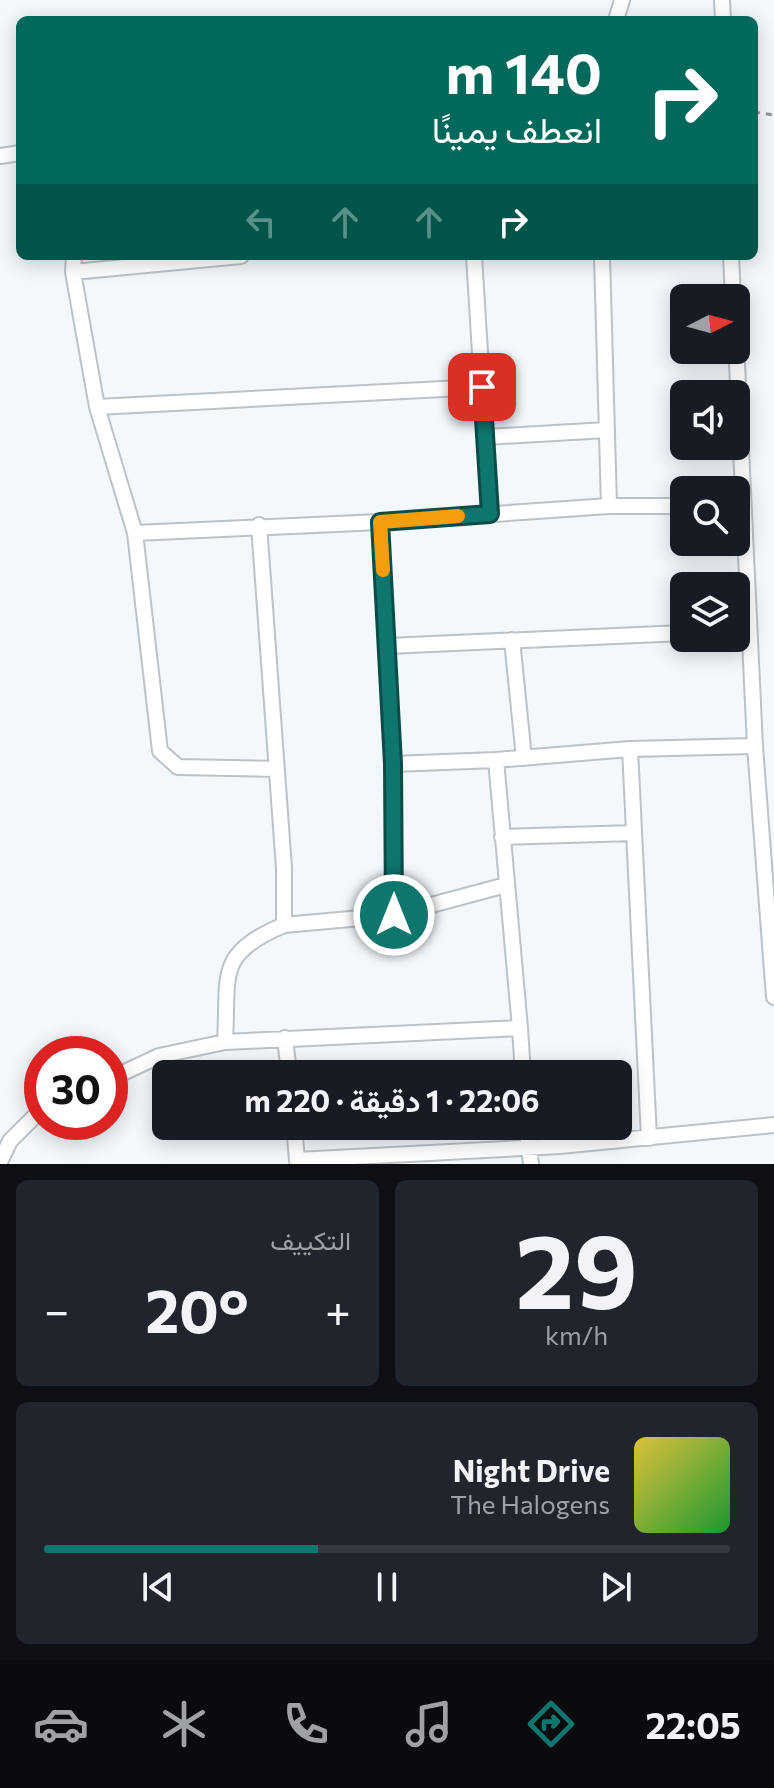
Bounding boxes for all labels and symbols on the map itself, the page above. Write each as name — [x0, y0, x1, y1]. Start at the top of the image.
north arrow — [670, 284, 750, 364]
pin — [448, 353, 516, 421]
position arrow — [352, 873, 436, 957]
speed limit sign: 30 — [24, 1036, 128, 1140]

